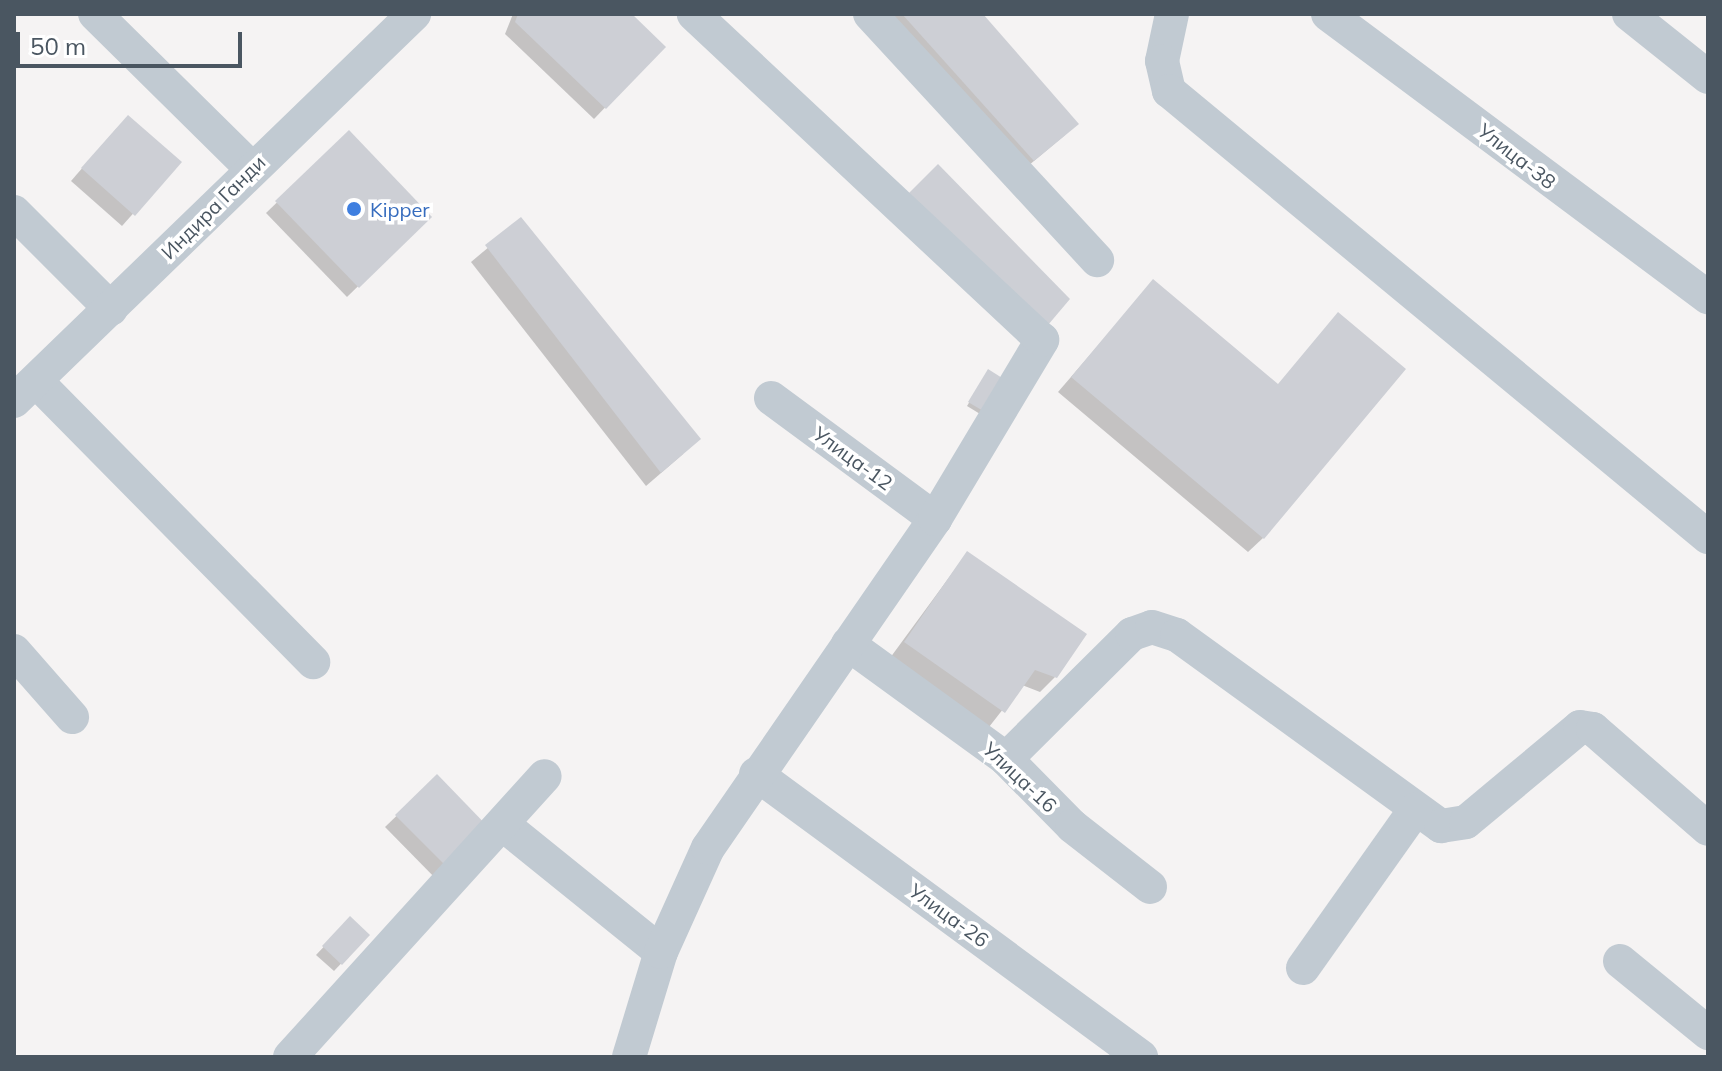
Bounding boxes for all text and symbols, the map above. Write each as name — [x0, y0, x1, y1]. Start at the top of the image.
scale bar — [20, 16, 246, 66]
text: 50 m — [30, 31, 86, 61]
street label: Улица-38 — [1473, 118, 1561, 194]
street label: Индира Ганди — [156, 150, 270, 264]
place label: Kipper — [370, 197, 430, 221]
marker: Kipper — [345, 200, 363, 218]
street label: Улица-12 — [809, 421, 897, 495]
street label: Улица-16 — [978, 737, 1062, 817]
street label: Улица-26 — [905, 878, 993, 952]

